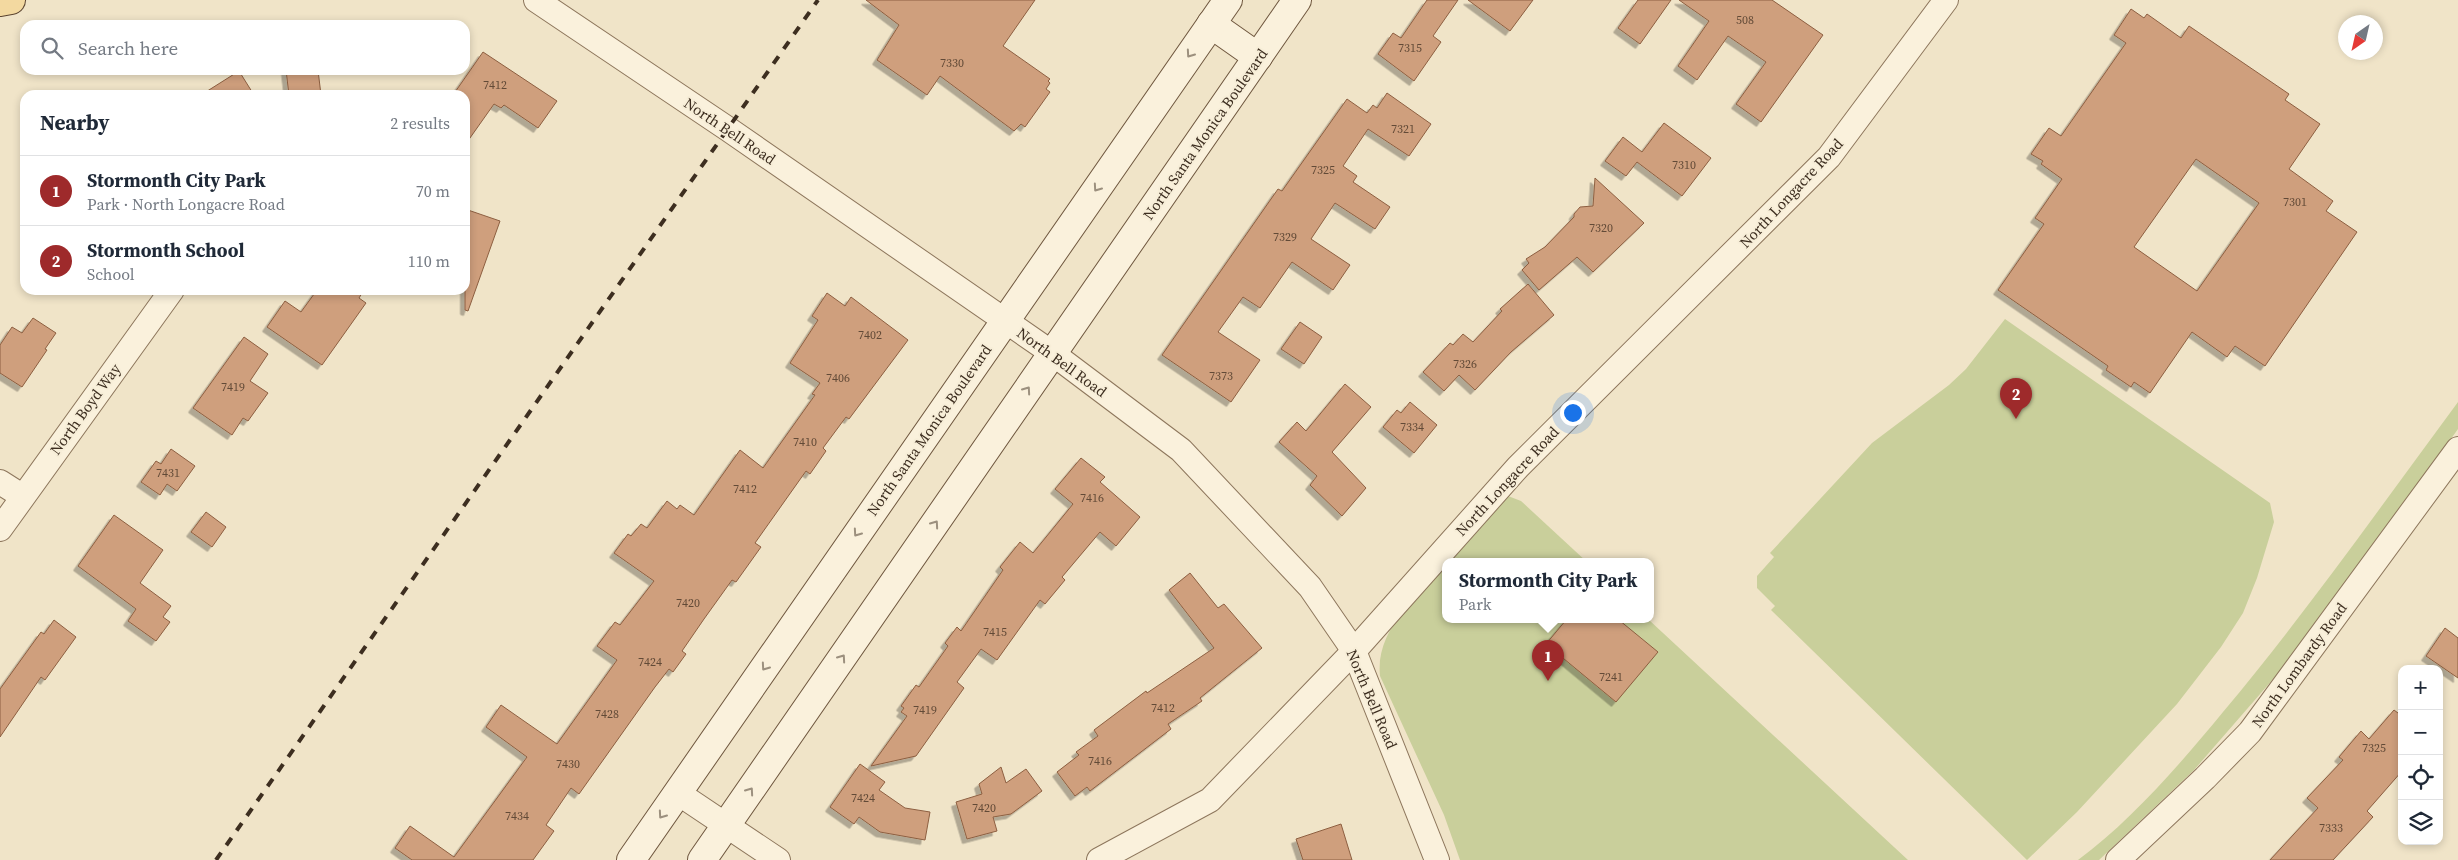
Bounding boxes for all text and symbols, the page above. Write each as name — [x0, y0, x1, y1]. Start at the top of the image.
house number: 508 — [1736, 12, 1754, 28]
north arrow — [2338, 15, 2383, 60]
search box — [20, 20, 470, 75]
icon: search — [38, 34, 66, 62]
text: Search here — [78, 35, 178, 61]
house number: 7315 — [1398, 40, 1422, 56]
street label: North Santa Monica Boulevard — [1138, 44, 1273, 224]
one-way arrow — [1187, 48, 1196, 58]
house number: 7330 — [940, 55, 964, 71]
house number: 7412 — [483, 77, 507, 93]
street label: North Bell Road — [680, 93, 780, 170]
text: Nearby — [40, 108, 110, 137]
text: 2 results — [390, 112, 450, 134]
house number: 7321 — [1391, 121, 1415, 137]
street label: North Longacre Road — [1735, 133, 1848, 252]
house number: 7310 — [1672, 157, 1696, 173]
house number: 7325 — [1311, 162, 1335, 178]
text: Stormonth City Park — [87, 167, 266, 193]
text: 1 — [52, 180, 60, 202]
text: 70 m — [416, 180, 450, 202]
one-way arrow — [1094, 182, 1103, 191]
text: Park · North Longacre Road — [87, 193, 285, 215]
house number: 7301 — [2283, 194, 2307, 210]
house number: 7320 — [1589, 220, 1613, 236]
house number: 7329 — [1273, 229, 1297, 245]
text: Stormonth School — [87, 237, 245, 263]
text: 2 — [52, 250, 60, 272]
text: 110 m — [408, 250, 450, 272]
text: School — [87, 263, 135, 285]
street label: North Bell Road — [1013, 322, 1112, 402]
house number: 7402 — [858, 327, 882, 343]
street label: North Santa Monica Boulevard — [862, 340, 997, 520]
house number: 7326 — [1453, 356, 1477, 372]
street label: North Boyd Way — [45, 359, 125, 459]
house number: 7373 — [1209, 368, 1233, 384]
house number: 7406 — [826, 370, 850, 386]
pin: 2 — [2000, 378, 2032, 419]
house number: 7419 — [221, 379, 245, 395]
one-way arrow — [1021, 386, 1030, 396]
your location — [1560, 400, 1586, 426]
house number: 7334 — [1400, 419, 1424, 435]
street label: North Longacre Road — [1451, 421, 1564, 540]
house number: 7410 — [793, 434, 817, 450]
house number: 7431 — [156, 465, 180, 481]
house number: 7412 — [733, 481, 757, 497]
house number: 7416 — [1080, 490, 1104, 506]
one-way arrow — [929, 520, 938, 530]
one-way arrow — [854, 528, 863, 537]
popup — [1442, 558, 1654, 623]
text: Stormonth City Park — [1459, 567, 1637, 593]
text: Park — [1459, 593, 1492, 615]
house number: 7420 — [676, 595, 700, 611]
street label: North Lombardy Road — [2247, 598, 2352, 732]
house number: 7415 — [983, 624, 1007, 640]
pin: 1 — [1532, 640, 1564, 681]
street label: North Bell Road — [1342, 646, 1403, 753]
house number: 7424 — [638, 654, 662, 670]
one-way arrow — [836, 654, 845, 663]
one-way arrow — [762, 661, 771, 671]
map controls — [2398, 665, 2443, 845]
button: + — [2398, 665, 2443, 710]
house number: 7241 — [1599, 669, 1623, 685]
house number: 7412 — [1151, 700, 1175, 716]
house number: 7419 — [913, 702, 937, 718]
house number: 7428 — [595, 706, 619, 722]
button: − — [2398, 710, 2443, 755]
house number: 7325 — [2362, 740, 2386, 756]
house number: 7416 — [1088, 753, 1112, 769]
button: locate — [2398, 755, 2443, 800]
house number: 7430 — [556, 756, 580, 772]
one-way arrow — [744, 788, 753, 797]
house number: 7424 — [851, 790, 875, 806]
house number: 7420 — [972, 800, 996, 816]
button: layers — [2398, 800, 2443, 845]
house number: 7434 — [505, 808, 529, 824]
one-way arrow — [659, 809, 668, 819]
house number: 7333 — [2319, 820, 2343, 836]

